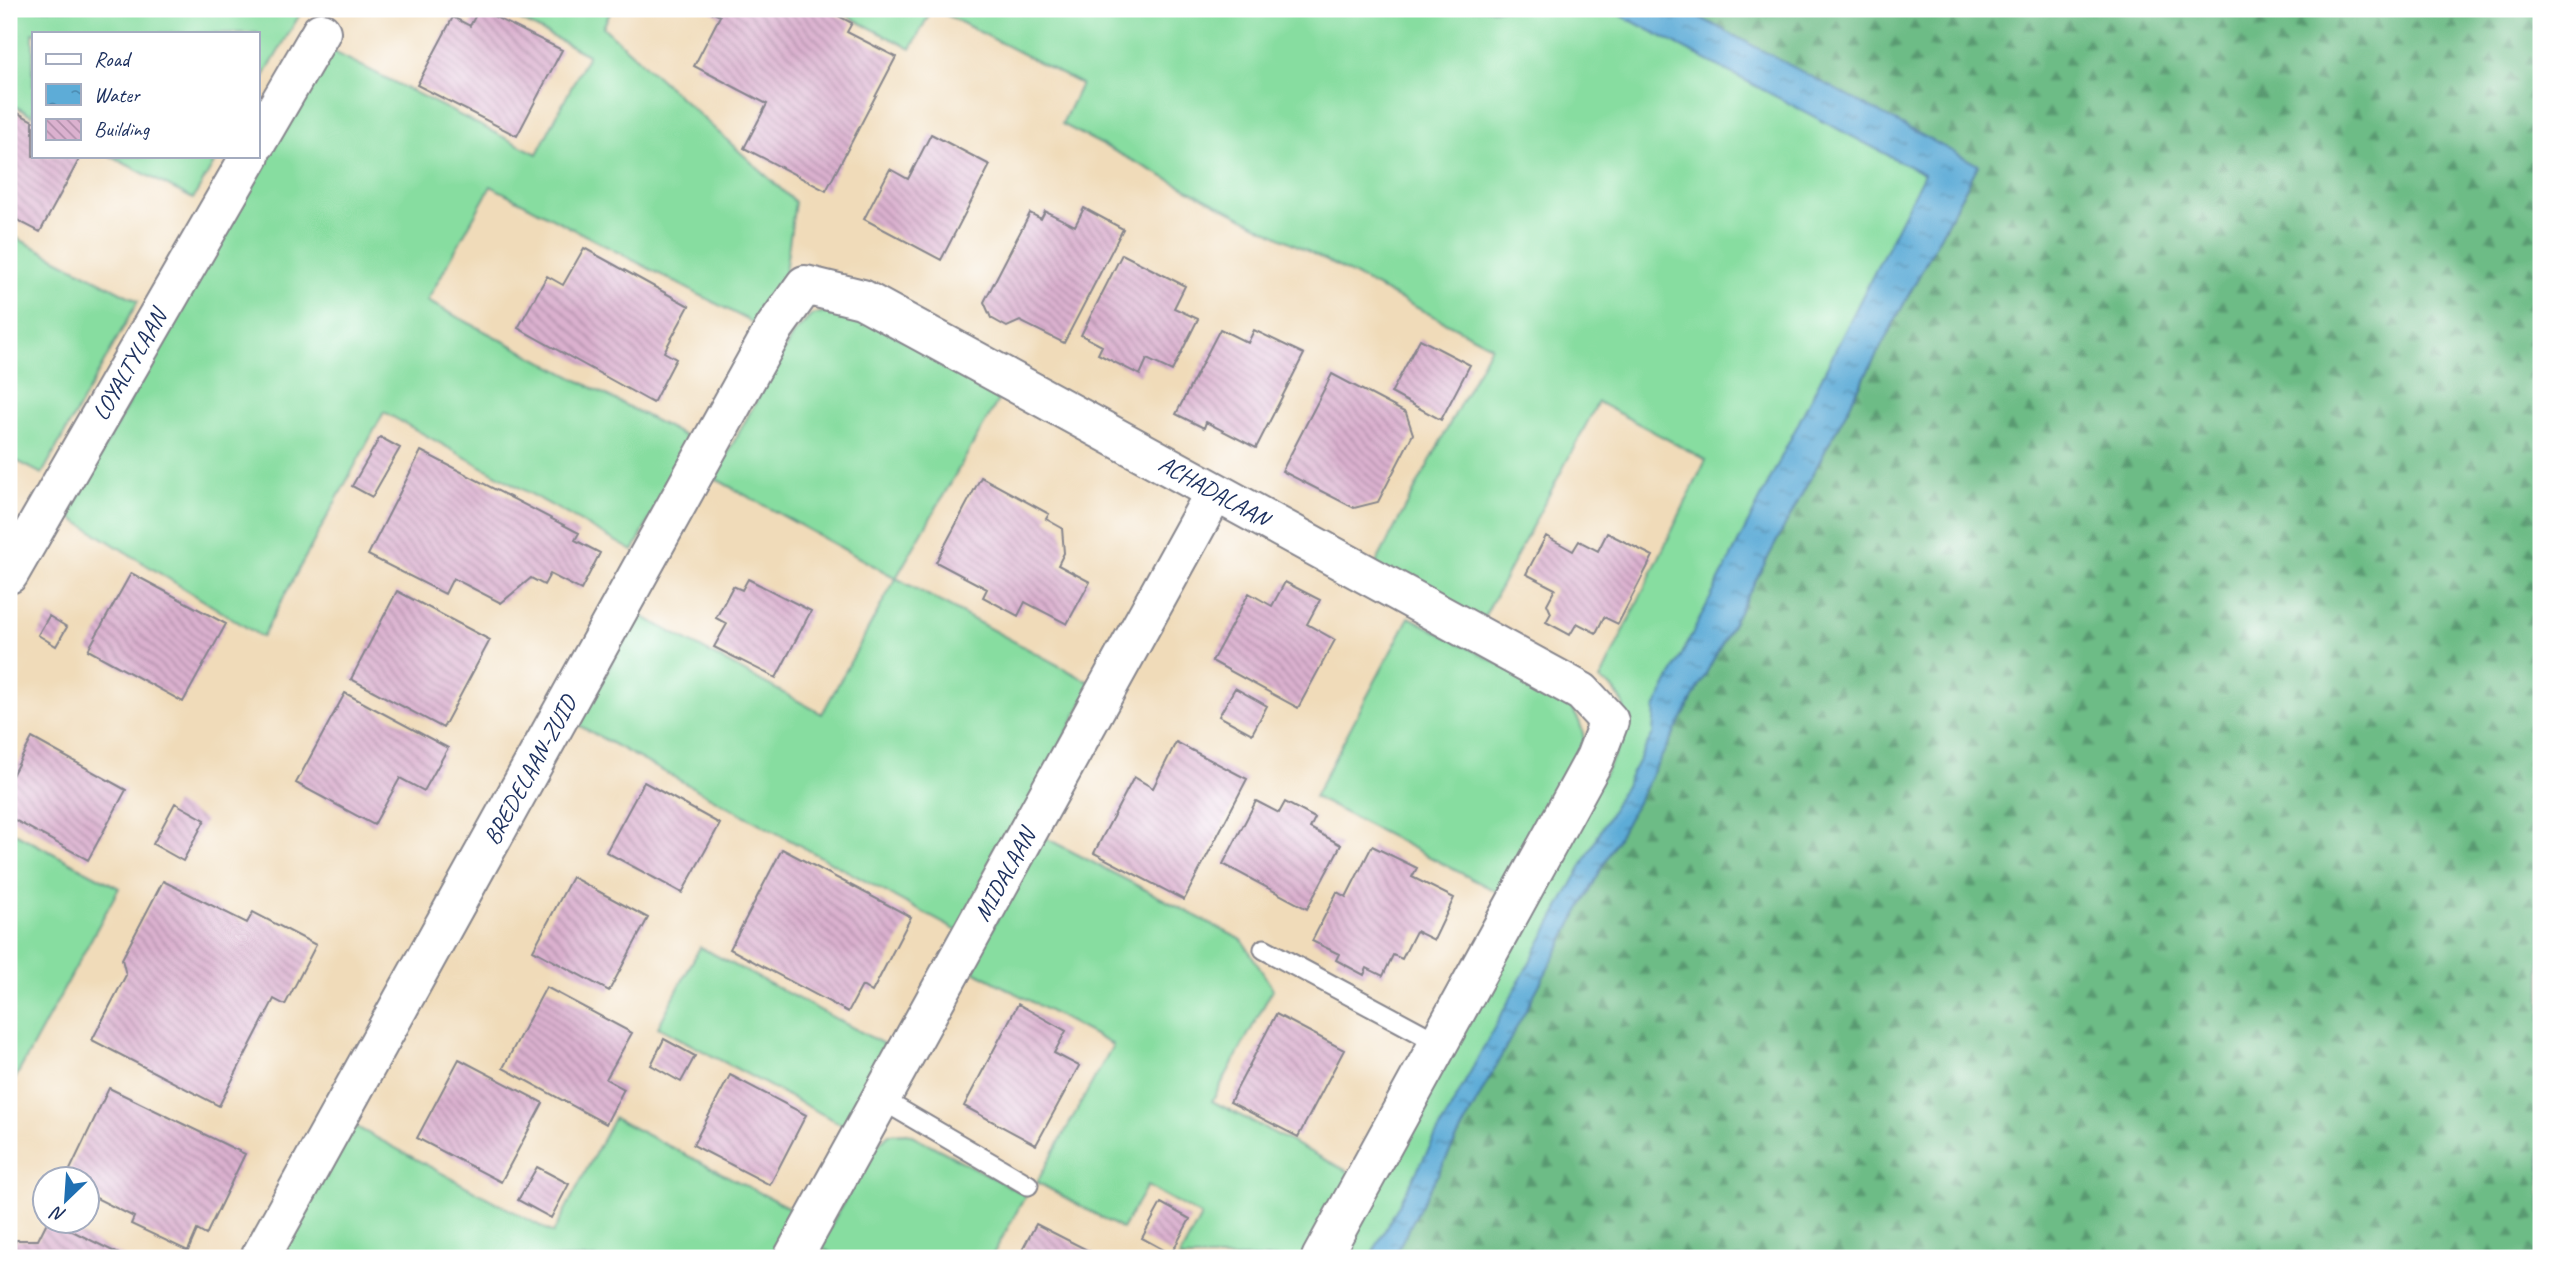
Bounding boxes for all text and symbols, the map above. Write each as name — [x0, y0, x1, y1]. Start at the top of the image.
legend — [32, 32, 259, 158]
text: Road — [94, 46, 133, 72]
text: Water — [94, 82, 141, 108]
text: Building — [94, 116, 151, 142]
street label: LOYALTYLAAN — [85, 301, 174, 426]
street label: ACHADALAAN — [1154, 448, 1277, 535]
street label: BREDELAAN-ZUID — [477, 688, 584, 850]
street label: MIDALAAN — [967, 821, 1043, 926]
north arrow — [32, 1166, 102, 1236]
text: N — [46, 1200, 70, 1228]

